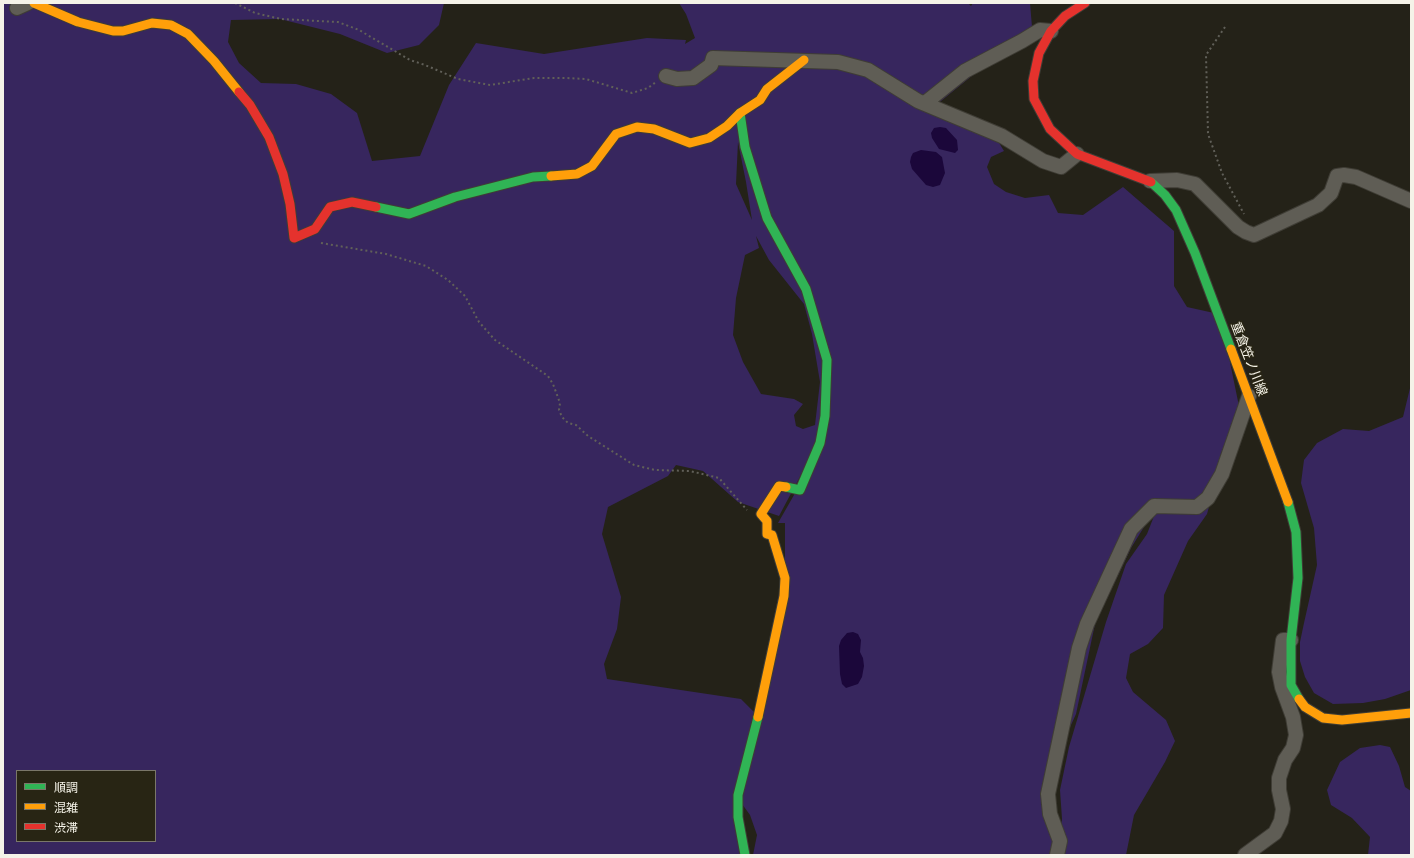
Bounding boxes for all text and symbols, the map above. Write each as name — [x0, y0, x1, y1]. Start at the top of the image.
street label: 重倉笠ノ川線 — [1228, 320, 1270, 398]
legend — [16, 770, 156, 842]
text: 順調 — [54, 780, 78, 795]
text: 混雑 — [54, 800, 78, 815]
text: 渋滞 — [54, 820, 78, 835]

